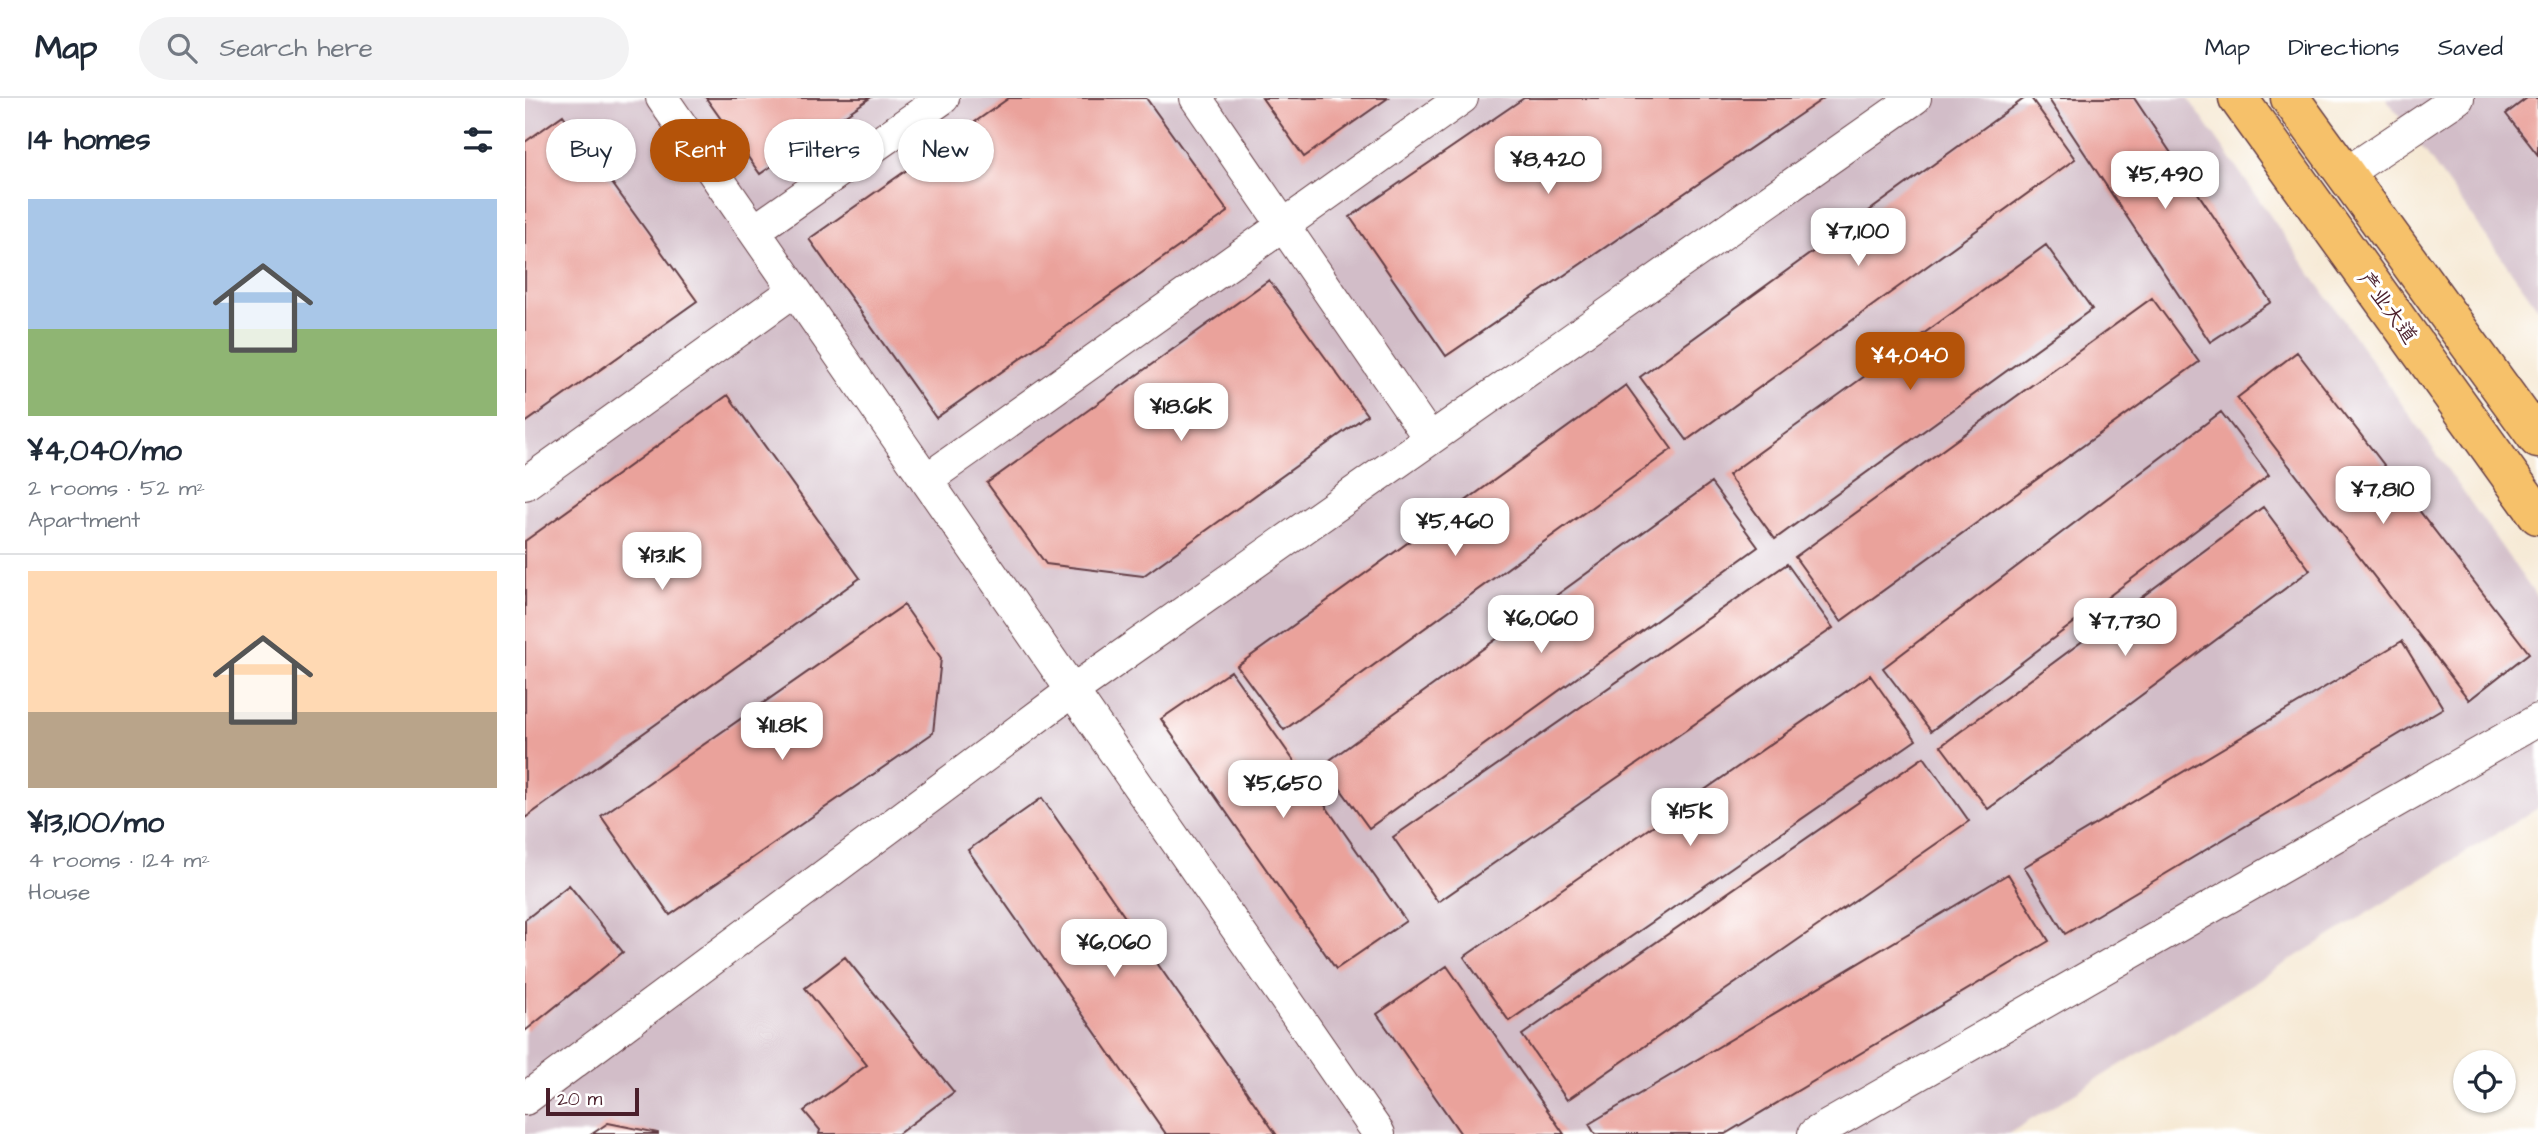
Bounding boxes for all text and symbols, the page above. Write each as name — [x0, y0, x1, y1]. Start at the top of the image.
search box — [139, 17, 629, 80]
text: Map — [35, 25, 97, 71]
icon: search — [163, 29, 201, 67]
text: Search here — [219, 30, 373, 66]
text: Map — [2205, 31, 2250, 65]
text: Directions — [2288, 31, 2400, 65]
text: Saved — [2438, 31, 2503, 65]
text: 14 homes — [28, 119, 151, 161]
chip: Buy — [546, 119, 636, 182]
chip: Rent — [650, 119, 750, 182]
chip: Filters — [764, 119, 884, 182]
chip: New — [898, 119, 994, 182]
icon: filters — [459, 121, 497, 159]
pin: ¥8,420 — [1491, 136, 1605, 196]
text: ¥8,420 — [1511, 143, 1585, 175]
pin: ¥5,490 — [2108, 152, 2222, 211]
text: ¥5,490 — [2127, 158, 2203, 190]
pin: ¥7,100 — [1801, 208, 1915, 268]
text: ¥7,100 — [1827, 215, 1889, 247]
icon: home — [200, 245, 326, 371]
street label: 产业大道 — [2351, 265, 2424, 350]
pin: ¥4,040 — [1853, 332, 1967, 392]
text: ¥4,040 — [1872, 339, 1948, 371]
pin: ¥18.6K — [1124, 384, 1238, 443]
text: ¥18.6K — [1150, 390, 1212, 422]
text: ¥4,040/mo — [28, 430, 182, 472]
pin: ¥7,810 — [2326, 466, 2440, 526]
text: 2 rooms · 52 m² — [28, 472, 205, 504]
text: ¥7,810 — [2352, 473, 2414, 505]
pin: ¥5,460 — [1398, 498, 1512, 558]
text: Apartment — [28, 504, 140, 536]
text: ¥5,460 — [1416, 505, 1494, 537]
pin: ¥13.1K — [605, 532, 719, 592]
text: ¥13.1K — [638, 539, 686, 571]
pin: ¥6,060 — [1484, 596, 1598, 655]
pin: ¥7,730 — [2068, 598, 2182, 658]
text: ¥6,060 — [1504, 602, 1578, 634]
text: ¥7,730 — [2090, 605, 2160, 637]
icon: home — [200, 617, 326, 743]
pin: ¥11.8K — [725, 702, 839, 762]
text: ¥11.8K — [757, 709, 807, 741]
pin: ¥5,650 — [1226, 760, 1340, 820]
text: ¥5,650 — [1244, 767, 1322, 799]
pin: ¥15K — [1649, 788, 1731, 848]
text: ¥15K — [1667, 795, 1713, 827]
text: ¥13,100/mo — [28, 802, 164, 844]
text: 4 rooms · 124 m² — [28, 844, 210, 876]
text: House — [28, 876, 91, 908]
pin: ¥6,060 — [1057, 920, 1171, 979]
text: ¥6,060 — [1077, 926, 1151, 958]
map controls — [2453, 1050, 2516, 1113]
button: locate — [2453, 1050, 2516, 1113]
scale bar — [546, 1085, 639, 1117]
text: 20 m — [557, 1086, 602, 1113]

